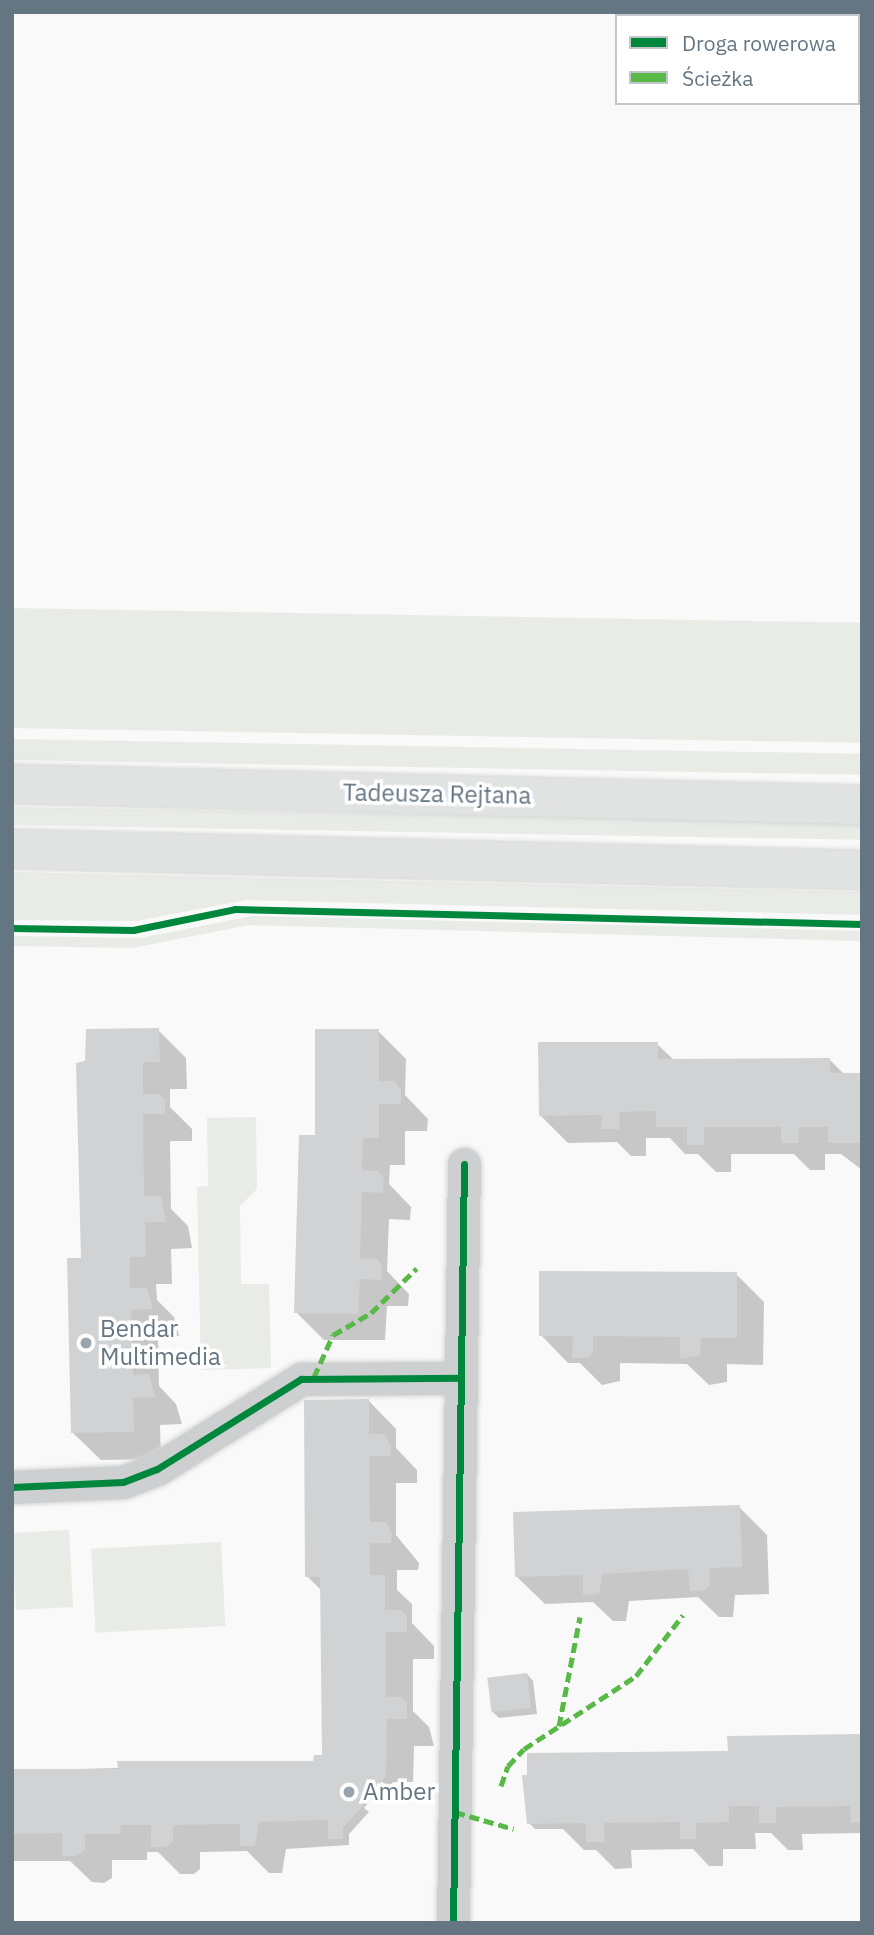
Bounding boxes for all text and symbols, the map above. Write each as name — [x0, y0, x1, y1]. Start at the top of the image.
legend — [615, 14, 860, 105]
text: Droga rowerowa — [682, 29, 836, 57]
text: Ścieżka — [682, 64, 753, 92]
street label: Tadeusza Rejtana — [343, 778, 531, 810]
place label: Bendar Multimedia — [100, 1315, 221, 1371]
marker: Bendar Multimedia — [78, 1335, 94, 1351]
place label: Amber — [363, 1778, 435, 1806]
marker: Amber — [341, 1784, 357, 1800]

